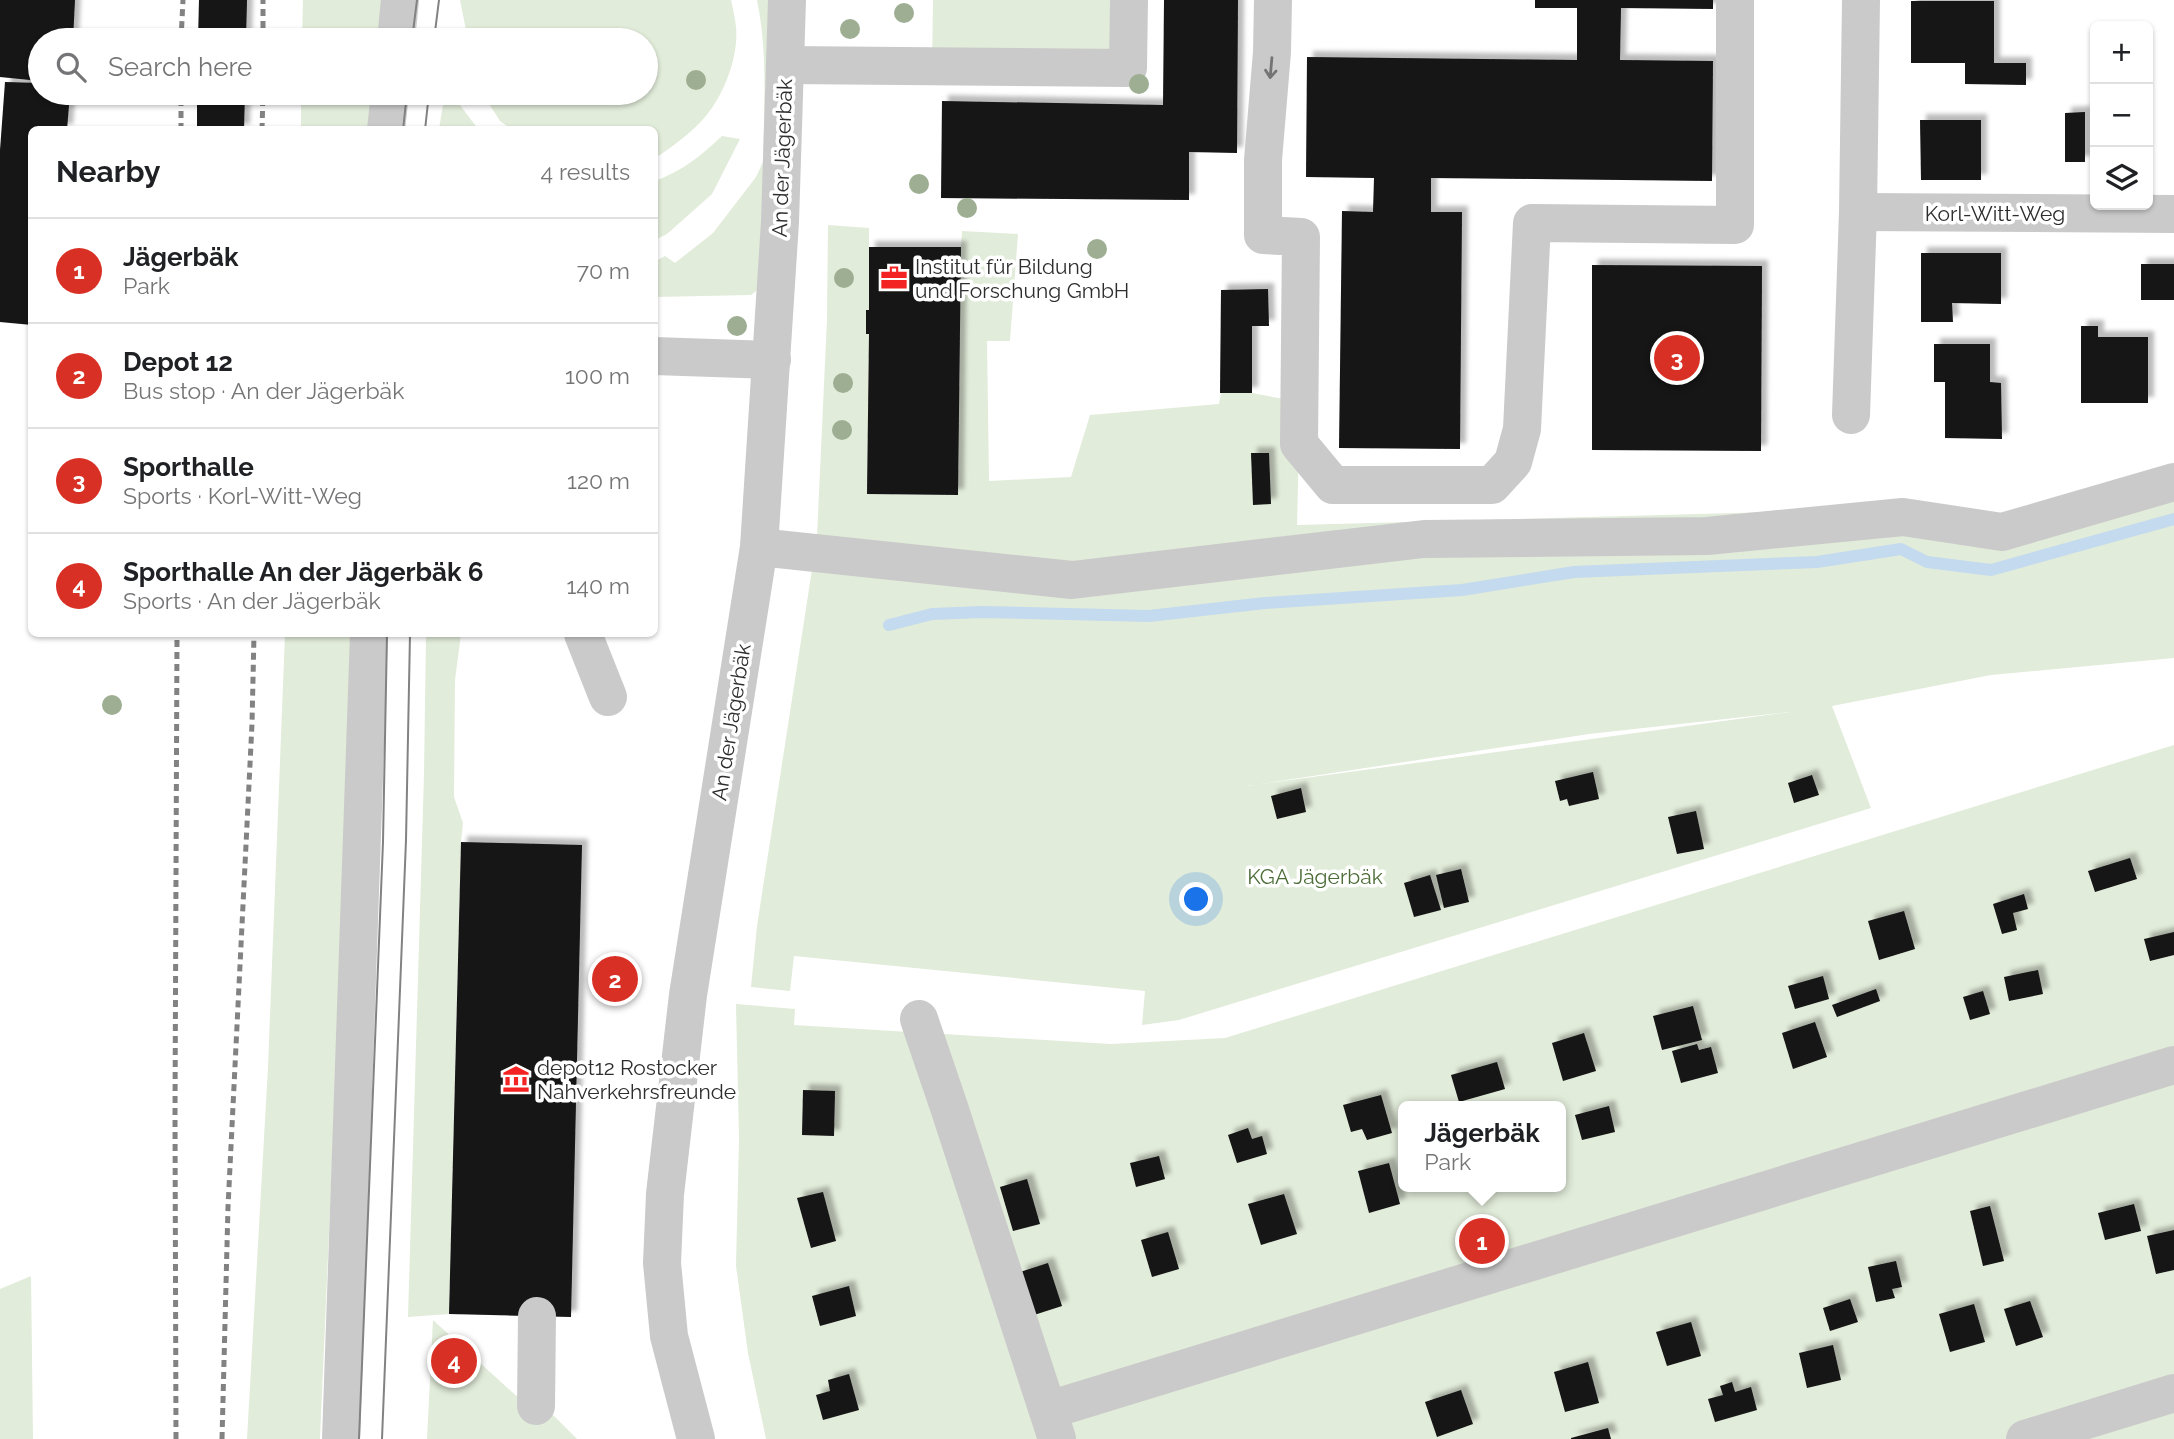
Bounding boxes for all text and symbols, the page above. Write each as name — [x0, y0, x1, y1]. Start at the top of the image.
map controls — [2090, 21, 2153, 210]
button: + — [2090, 21, 2153, 84]
search box — [28, 28, 658, 105]
icon: search — [52, 48, 90, 86]
text: Search here — [108, 52, 252, 82]
one-way arrow — [1264, 56, 1277, 79]
street label: An der Jägerbäk — [767, 78, 797, 238]
button: − — [2090, 84, 2153, 147]
button: layers — [2090, 147, 2153, 210]
text: Nearby — [56, 154, 160, 189]
text: 4 results — [541, 158, 630, 185]
street label: Korl-Witt-Weg — [1925, 201, 2065, 226]
text: Jägerbäk — [123, 242, 238, 272]
place label: Institut für Bildung und Forschung GmbH — [915, 254, 1129, 303]
text: 1 — [73, 257, 85, 284]
text: 70 m — [577, 257, 630, 284]
office icon: Institut für Bildung und Forschung GmbH — [879, 263, 909, 293]
text: Park — [123, 272, 170, 299]
pin: 3 — [1654, 332, 1700, 384]
text: Depot 12 — [123, 347, 233, 377]
text: 2 — [73, 362, 85, 389]
text: 100 m — [565, 362, 630, 389]
text: Bus stop · An der Jägerbäk — [123, 377, 404, 404]
text: Sporthalle — [123, 452, 254, 482]
text: 3 — [73, 467, 85, 494]
text: 120 m — [567, 467, 630, 494]
text: Sports · Korl-Witt-Weg — [123, 482, 362, 509]
text: Sporthalle An der Jägerbäk 6 — [123, 557, 484, 587]
text: 4 — [72, 572, 86, 599]
text: 140 m — [567, 572, 630, 599]
text: Sports · An der Jägerbäk — [123, 587, 381, 614]
street label: An der Jägerbäk — [706, 642, 756, 802]
park label: KGA Jägerbäk — [1247, 864, 1383, 889]
your location — [1179, 882, 1213, 916]
pin: 2 — [592, 953, 638, 1005]
place label: depot12 Rostocker Nahverkehrsfreunde — [537, 1055, 736, 1104]
museum icon: depot12 Rostocker Nahverkehrsfreunde — [501, 1064, 531, 1094]
popup — [1398, 1101, 1566, 1192]
text: Jägerbäk — [1424, 1118, 1540, 1148]
text: Park — [1424, 1148, 1471, 1175]
pin: 1 — [1459, 1215, 1505, 1267]
pin: 4 — [431, 1335, 477, 1387]

